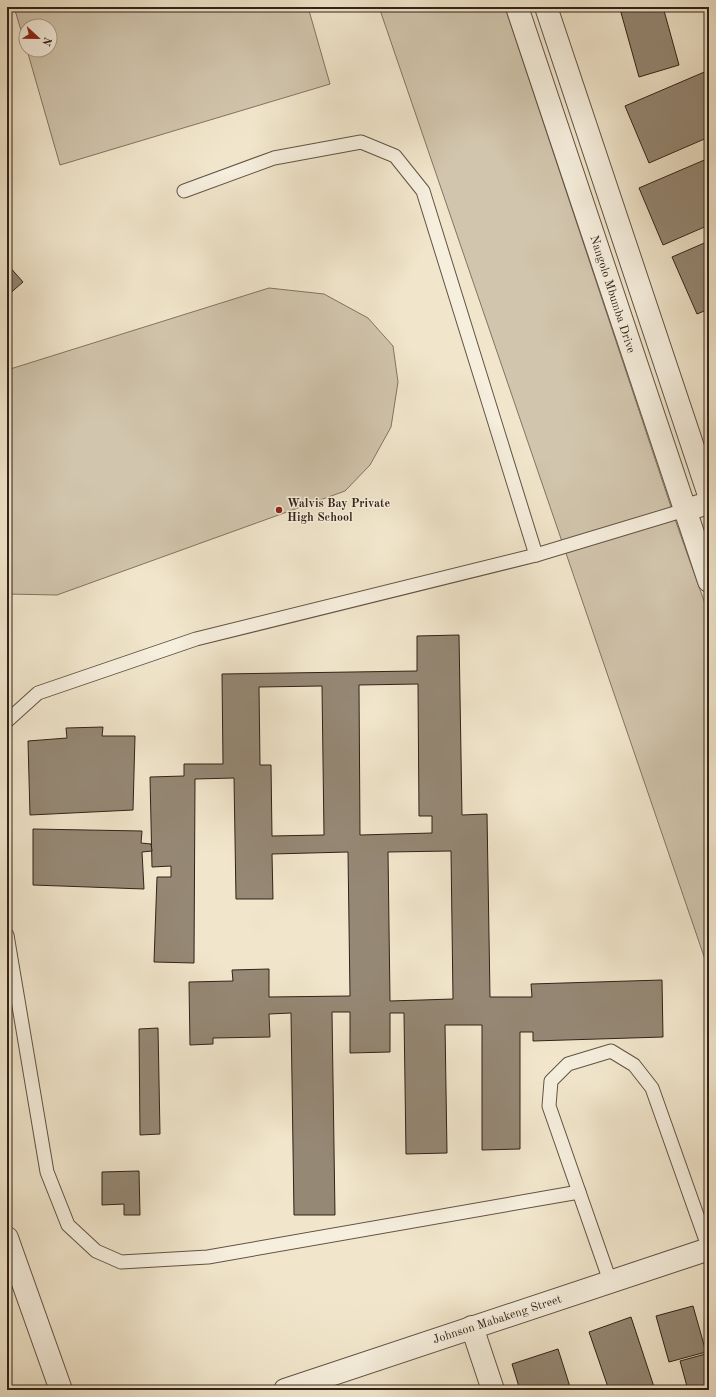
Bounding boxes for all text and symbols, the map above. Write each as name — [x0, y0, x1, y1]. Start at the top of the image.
north arrow — [18, 18, 58, 58]
text: N — [39, 35, 53, 48]
street label: Nangolo Mbumba Drive — [587, 234, 637, 355]
place label: Walvis Bay Private High School — [287, 498, 390, 524]
marker: Walvis Bay Private High School — [274, 505, 284, 515]
street label: Johnson Mabakeng Street — [432, 1293, 563, 1346]

